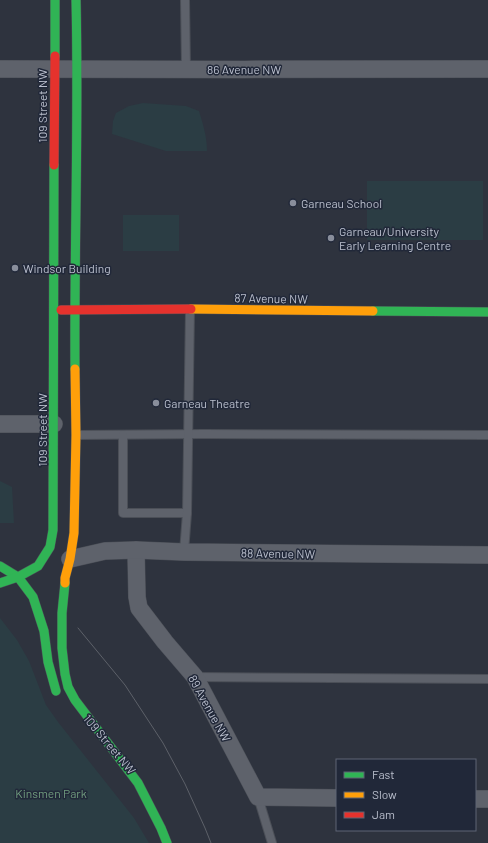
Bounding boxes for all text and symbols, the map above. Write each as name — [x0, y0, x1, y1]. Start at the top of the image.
street label: 86 Avenue NW — [207, 62, 281, 76]
street label: 109 Street NW — [35, 69, 49, 143]
place label: Garneau School — [301, 196, 382, 210]
marker: Garneau School — [288, 198, 298, 208]
place label: Garneau/University Early Learning Centre — [339, 224, 451, 252]
marker: Garneau/University Early Learning Centre — [326, 233, 336, 243]
place label: Windsor Building — [23, 261, 111, 275]
marker: Windsor Building — [10, 263, 20, 273]
street label: 87 Avenue NW — [234, 290, 308, 306]
street label: 109 Street NW — [35, 393, 49, 467]
place label: Garneau Theatre — [164, 396, 250, 410]
marker: Garneau Theatre — [151, 398, 161, 408]
street label: 88 Avenue NW — [241, 545, 316, 561]
street label: 89 Avenue NW — [186, 672, 234, 744]
street label: 109 Street NW — [81, 711, 139, 777]
legend — [336, 759, 476, 831]
text: Fast — [372, 767, 395, 781]
park label: Kinsmen Park — [15, 786, 87, 800]
text: Slow — [372, 787, 397, 801]
text: Jam — [372, 807, 395, 821]

